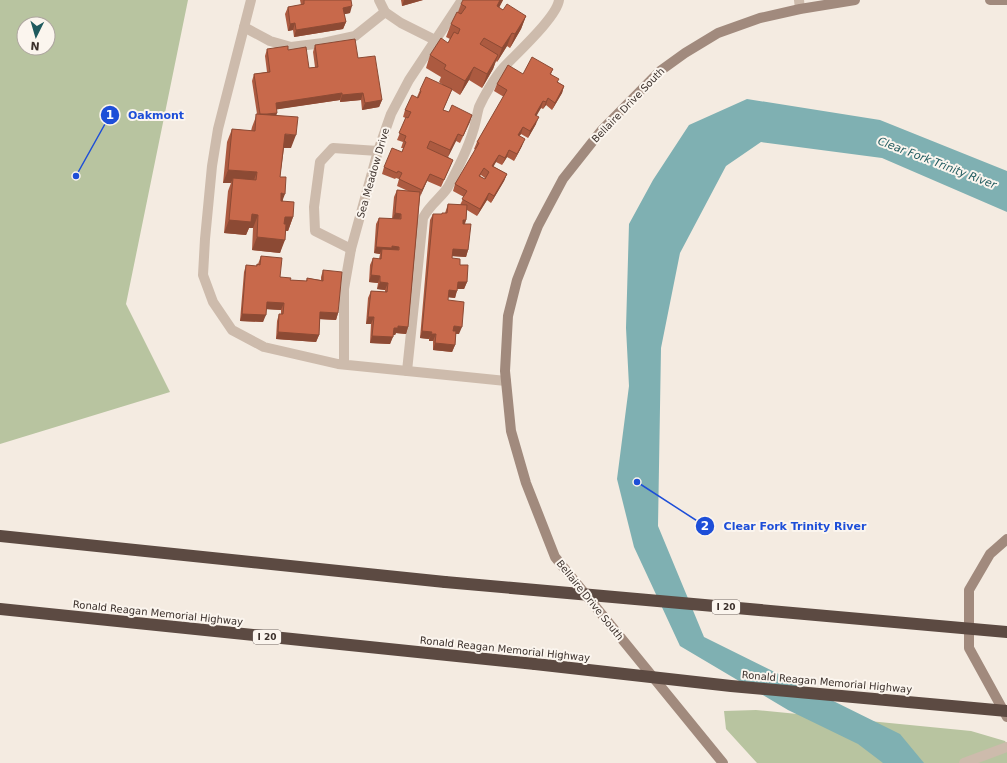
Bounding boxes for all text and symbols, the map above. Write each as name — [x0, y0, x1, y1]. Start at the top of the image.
north arrow — [16, 16, 56, 56]
text: N — [30, 39, 40, 52]
street label: Bellaire Drive South — [589, 65, 667, 145]
callout: Oakmont — [100, 103, 192, 126]
text: 1 — [106, 108, 114, 122]
text: Oakmont — [128, 109, 184, 122]
street label: Sea Meadow Drive — [355, 127, 391, 219]
water label: Clear Fork Trinity River — [876, 134, 1000, 192]
callout: Clear Fork Trinity River — [695, 514, 874, 537]
text: 2 — [701, 519, 709, 533]
text: Clear Fork Trinity River — [724, 520, 867, 533]
street label: Bellaire Drive South — [554, 558, 626, 642]
street label: Ronald Reagan Memorial Highway — [72, 599, 244, 627]
road number: I 20 — [712, 600, 740, 614]
road number: I 20 — [253, 630, 281, 644]
street label: Ronald Reagan Memorial Highway — [419, 635, 591, 663]
street label: Ronald Reagan Memorial Highway — [741, 669, 913, 695]

